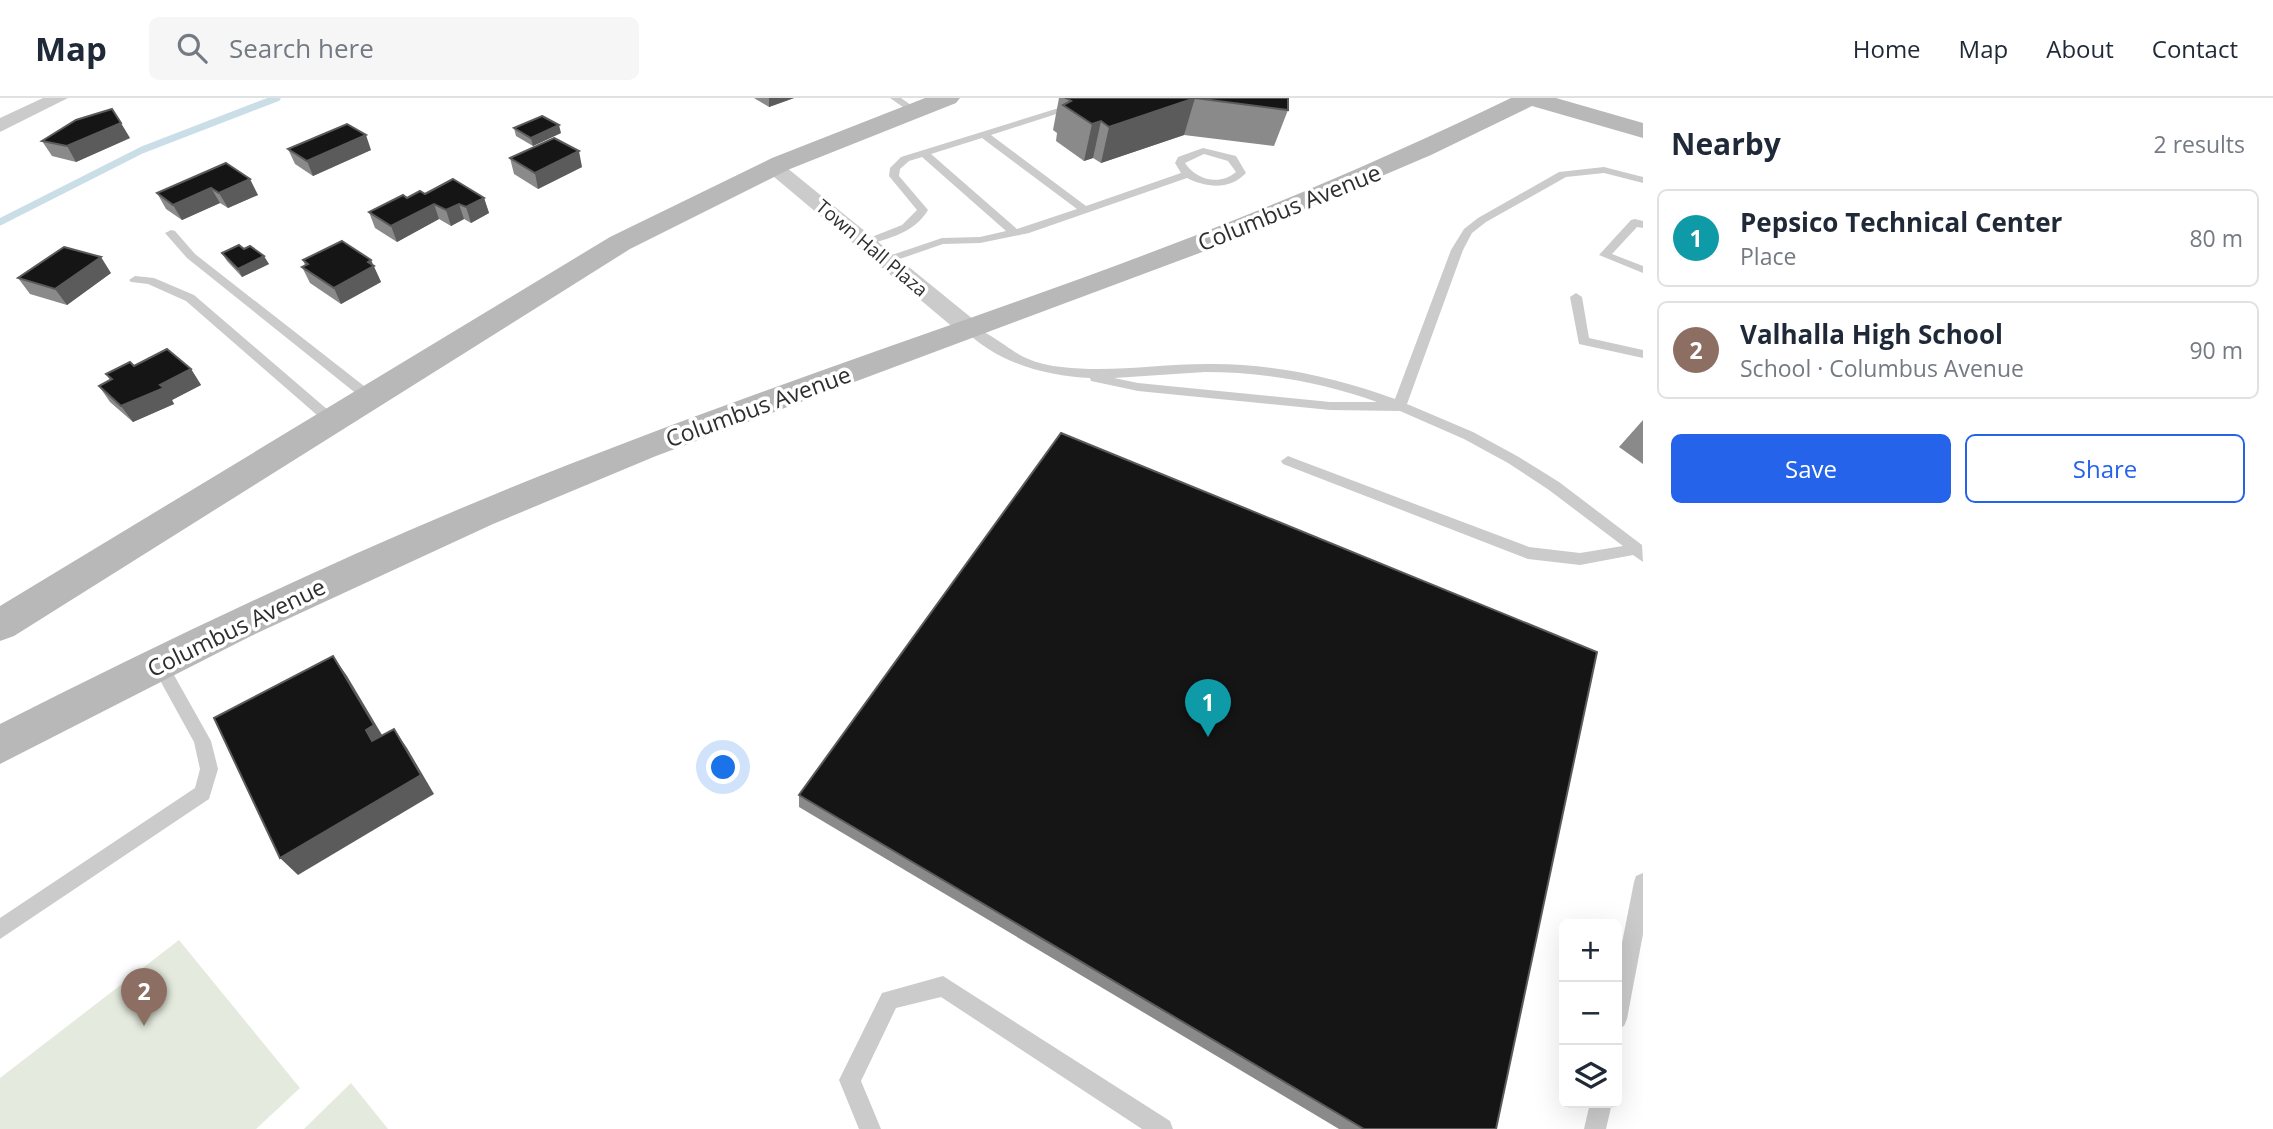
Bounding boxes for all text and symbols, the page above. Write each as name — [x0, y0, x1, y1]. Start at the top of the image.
search box — [149, 17, 639, 80]
text: Map — [35, 26, 107, 71]
icon: search — [173, 29, 211, 67]
text: Search here — [229, 30, 374, 66]
text: Home — [1853, 32, 1921, 65]
text: Map — [1959, 32, 2008, 65]
text: About — [2046, 32, 2114, 65]
text: Contact — [2152, 32, 2238, 65]
text: Nearby — [1671, 123, 1781, 164]
text: 2 results — [2154, 128, 2245, 160]
street label: Columbus Avenue — [1193, 156, 1385, 258]
street label: Town Hall Plaza — [811, 194, 933, 302]
text: Pepsico Technical Center — [1740, 204, 2062, 240]
text: 1 — [1689, 222, 1703, 254]
text: 80 m — [2189, 222, 2243, 254]
text: Place — [1740, 240, 1796, 272]
text: Valhalla High School — [1740, 316, 2003, 352]
text: 2 — [1689, 334, 1703, 366]
text: 90 m — [2189, 334, 2243, 366]
text: School · Columbus Avenue — [1740, 352, 2024, 384]
street label: Columbus Avenue — [661, 358, 855, 454]
button: Save — [1671, 434, 1951, 503]
button: Share — [1965, 434, 2245, 503]
street label: Columbus Avenue — [141, 570, 331, 684]
pin: 1 — [1185, 679, 1231, 737]
your location — [706, 750, 740, 784]
map controls — [1559, 919, 1622, 1108]
button: + — [1559, 919, 1622, 982]
pin: 2 — [121, 968, 167, 1026]
button: − — [1559, 982, 1622, 1045]
button: layers — [1559, 1045, 1622, 1108]

